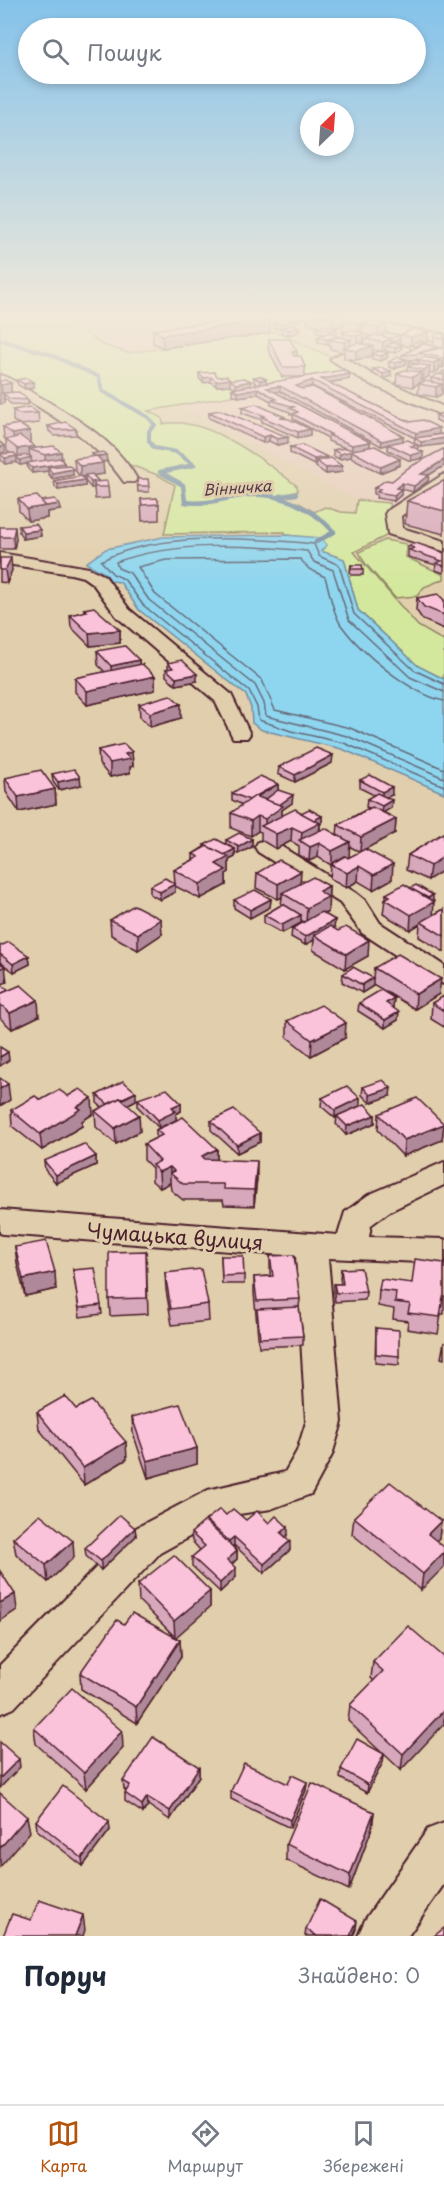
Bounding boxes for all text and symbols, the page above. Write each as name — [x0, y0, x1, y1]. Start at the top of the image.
search box — [18, 18, 426, 84]
icon: search — [39, 35, 72, 68]
text: Пошук — [87, 35, 162, 68]
north arrow — [300, 102, 354, 156]
water label: Вінничка — [202, 473, 272, 501]
street label: Чумацька вулиця — [86, 1215, 264, 1257]
text: Поруч — [24, 1956, 107, 1995]
text: Знайдено: 0 — [299, 1960, 420, 1990]
tab: Карта — [40, 2117, 87, 2177]
tab: Маршрут — [167, 2117, 243, 2177]
tab: Збережені — [323, 2117, 404, 2177]

